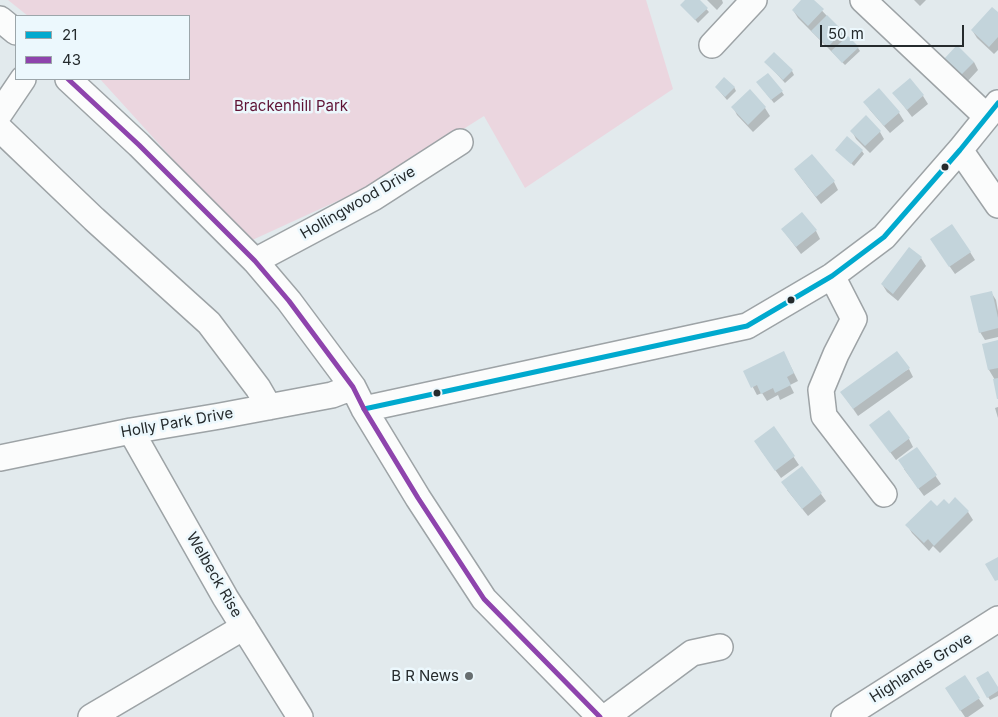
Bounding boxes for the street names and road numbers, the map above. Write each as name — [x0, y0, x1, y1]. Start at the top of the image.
street label: Hollingwood Drive — [297, 163, 419, 243]
street label: Holly Park Drive — [119, 404, 235, 442]
street label: Welbeck Rise — [182, 529, 246, 621]
street label: Highlands Grove — [867, 629, 975, 707]

